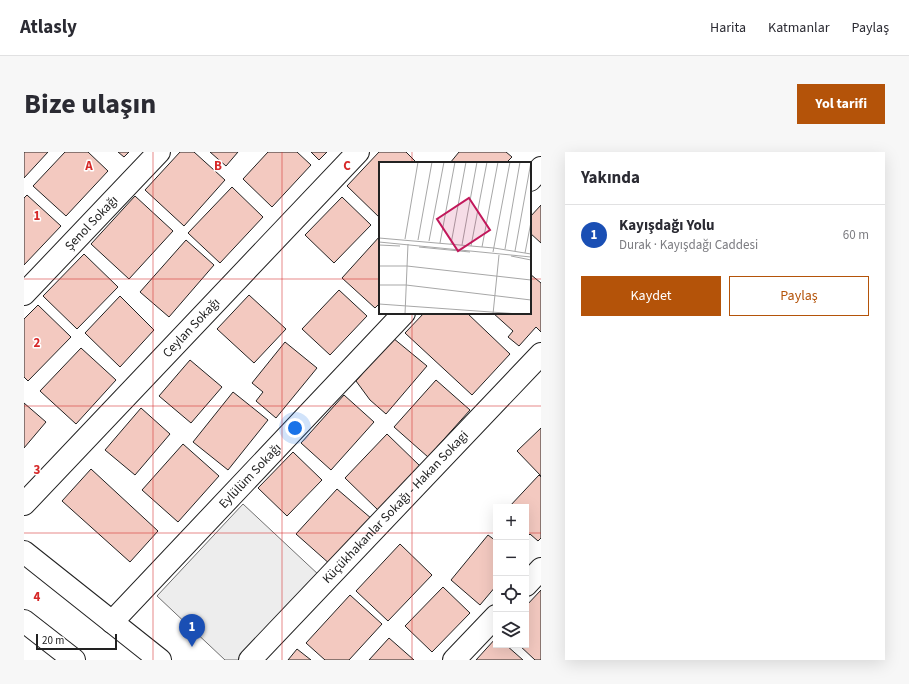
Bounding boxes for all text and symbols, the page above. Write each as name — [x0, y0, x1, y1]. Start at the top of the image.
text: Atlasly — [20, 14, 77, 41]
text: Harita — [710, 18, 746, 38]
text: Katmanlar — [768, 18, 830, 38]
text: Paylaş — [852, 18, 889, 38]
text: Bize ulaşın — [24, 84, 156, 124]
button: Yol tarifi — [797, 84, 885, 124]
text: A — [84, 157, 93, 175]
text: B — [214, 157, 222, 175]
text: C — [343, 157, 351, 175]
inset map — [379, 162, 531, 314]
text: Yakında — [581, 166, 640, 190]
street label: Şenol Sokağı — [61, 191, 122, 255]
text: 1 — [34, 207, 41, 225]
text: Kayışdağı Yolu — [619, 215, 715, 236]
text: 1 — [591, 226, 597, 244]
text: 60 m — [843, 226, 869, 244]
text: Durak · Kayışdağı Caddesi — [619, 236, 758, 254]
button: Kaydet — [581, 276, 721, 316]
button: Paylaş — [729, 276, 869, 316]
street label: Ceylan Sokağı — [158, 294, 224, 362]
text: 2 — [34, 334, 41, 352]
your location — [285, 418, 305, 438]
street label: Küçükhakanlar Sokağı - Hakan Sokagi — [318, 427, 472, 587]
street label: Eylülüm Sokağı — [215, 439, 285, 512]
text: 3 — [34, 461, 41, 479]
map controls — [493, 504, 529, 648]
button: + — [493, 504, 529, 540]
button: − — [493, 540, 529, 576]
button: locate — [493, 576, 529, 612]
text: 4 — [34, 588, 41, 606]
button: layers — [493, 612, 529, 648]
pin: 1 — [179, 614, 205, 647]
scale bar — [36, 632, 117, 651]
text: 20 m — [42, 633, 64, 648]

